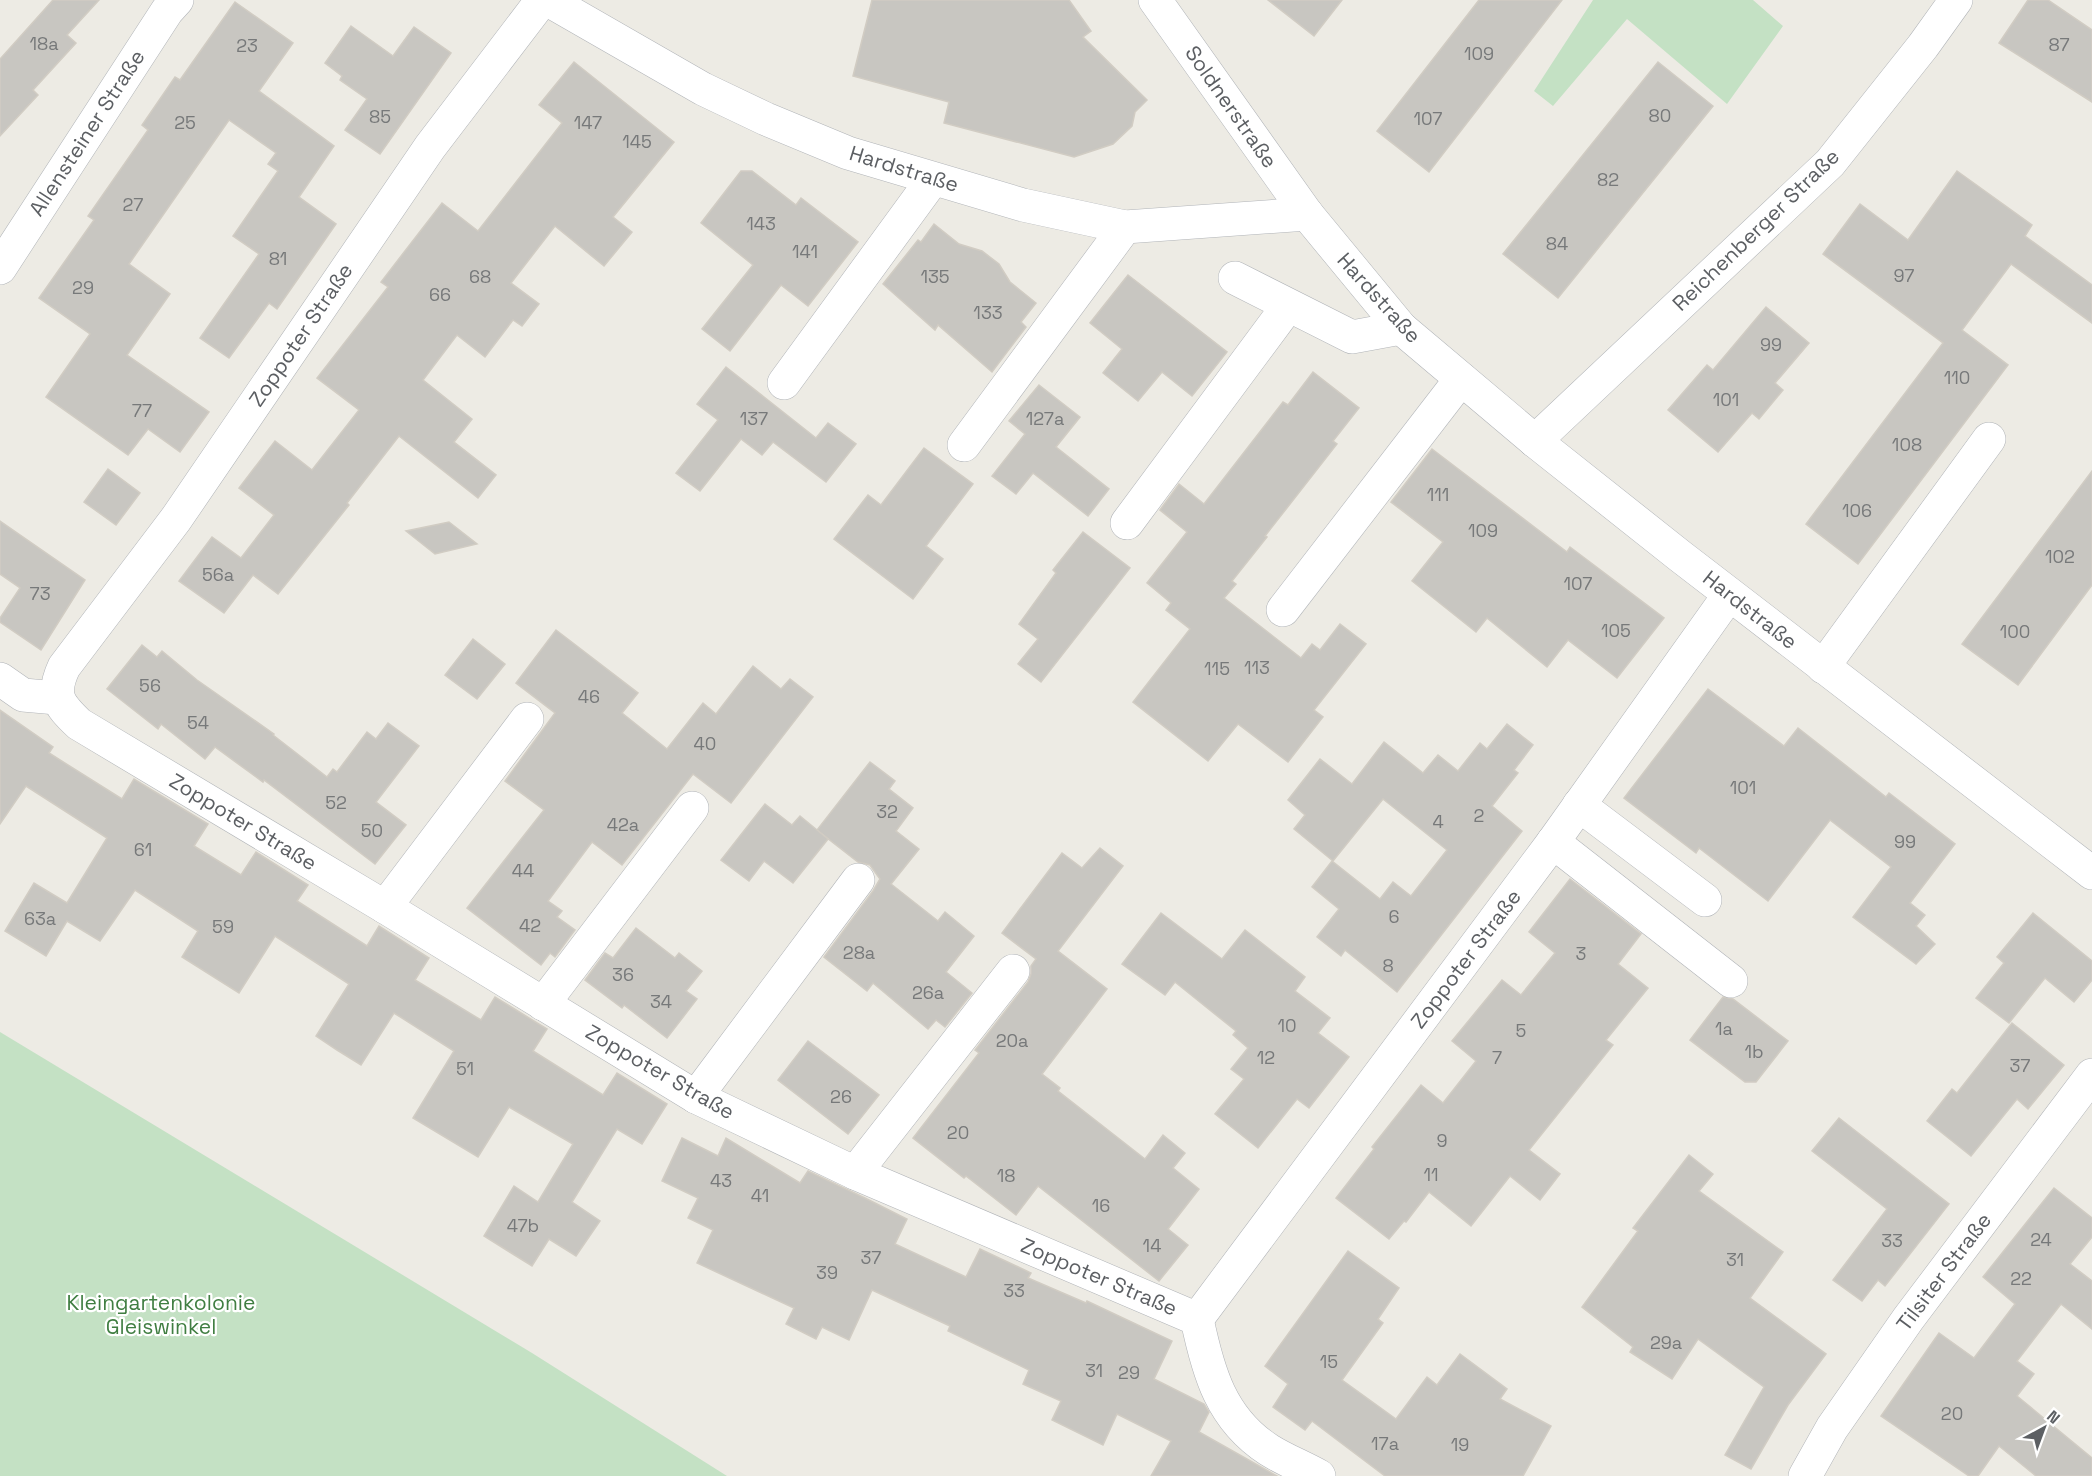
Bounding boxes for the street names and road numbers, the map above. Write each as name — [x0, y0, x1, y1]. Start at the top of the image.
street label: Soldnerstraße — [1179, 40, 1284, 173]
street label: Allensteiner Straße — [23, 44, 150, 221]
street label: Hardstraße — [846, 139, 962, 198]
street label: Reichenberger Straße — [1666, 143, 1845, 316]
street label: Hardstraße — [1332, 247, 1427, 349]
street label: Zoppoter Straße — [243, 258, 359, 412]
street label: Hardstraße — [1698, 564, 1803, 655]
street label: Zoppoter Straße — [165, 767, 322, 876]
street label: Zoppoter Straße — [1405, 884, 1527, 1034]
street label: Zoppoter Straße — [581, 1018, 739, 1125]
street label: Tilsiter Straße — [1890, 1207, 1997, 1336]
street label: Zoppoter Straße — [1017, 1231, 1181, 1322]

